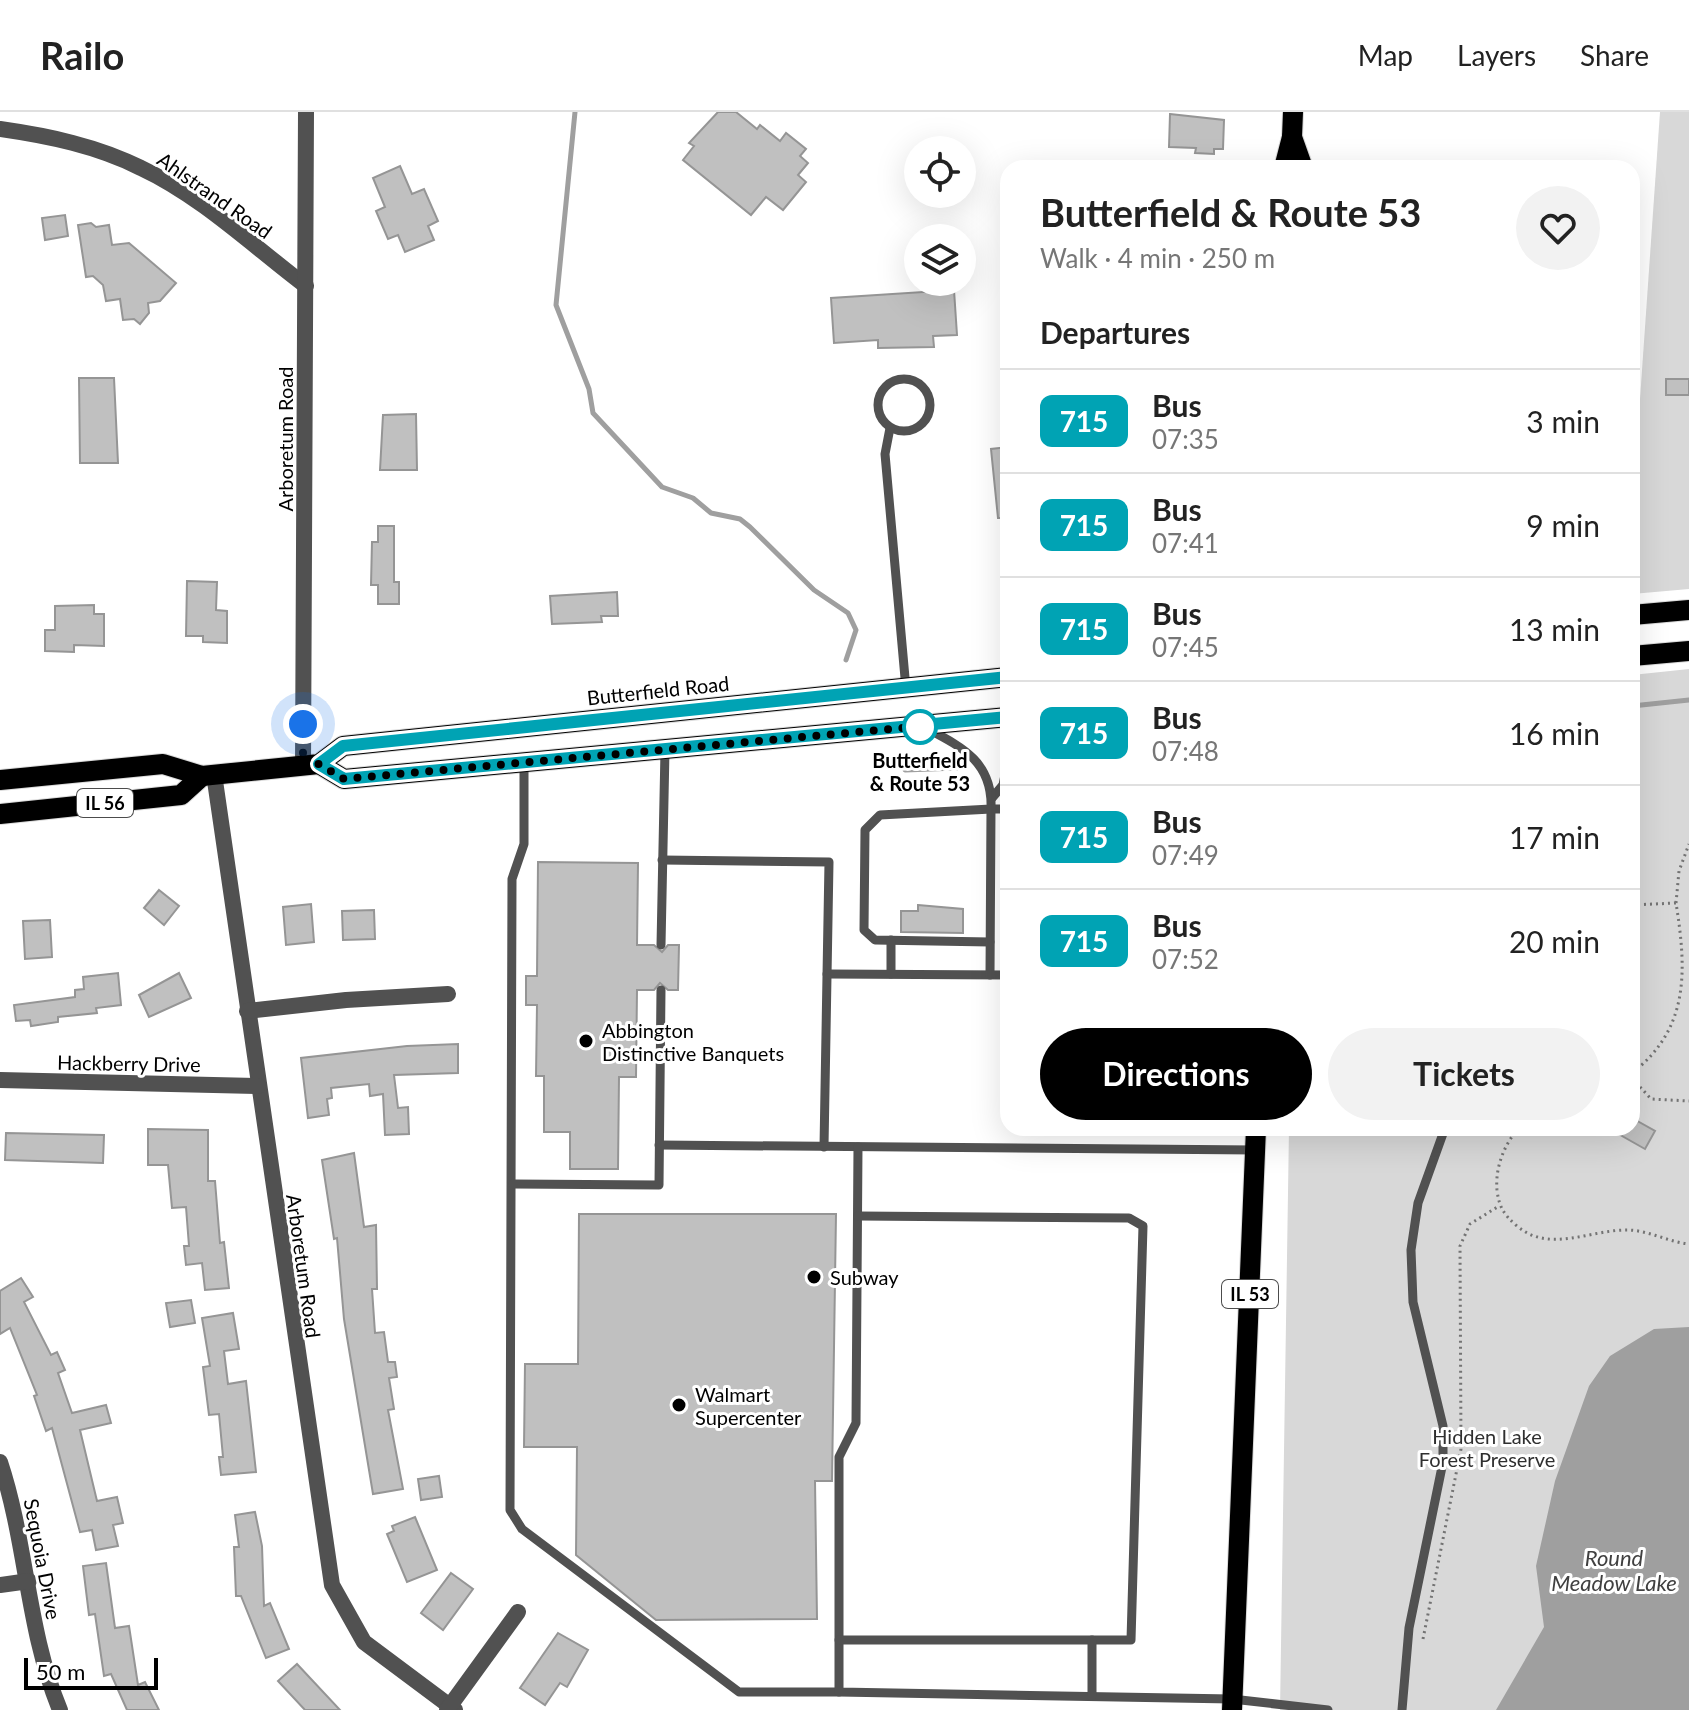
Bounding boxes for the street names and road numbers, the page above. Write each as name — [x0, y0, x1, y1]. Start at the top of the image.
street label: Ahlstrand Road — [153, 147, 277, 243]
street label: Arboretum Road — [273, 367, 297, 511]
street label: Butterfield Road — [586, 671, 730, 709]
road number: IL 56 — [77, 789, 133, 817]
street label: Hackberry Drive — [57, 1050, 201, 1076]
street label: Arboretum Road — [282, 1193, 326, 1339]
road number: IL 53 — [1222, 1280, 1278, 1308]
street label: Sequoia Drive — [20, 1497, 66, 1621]

